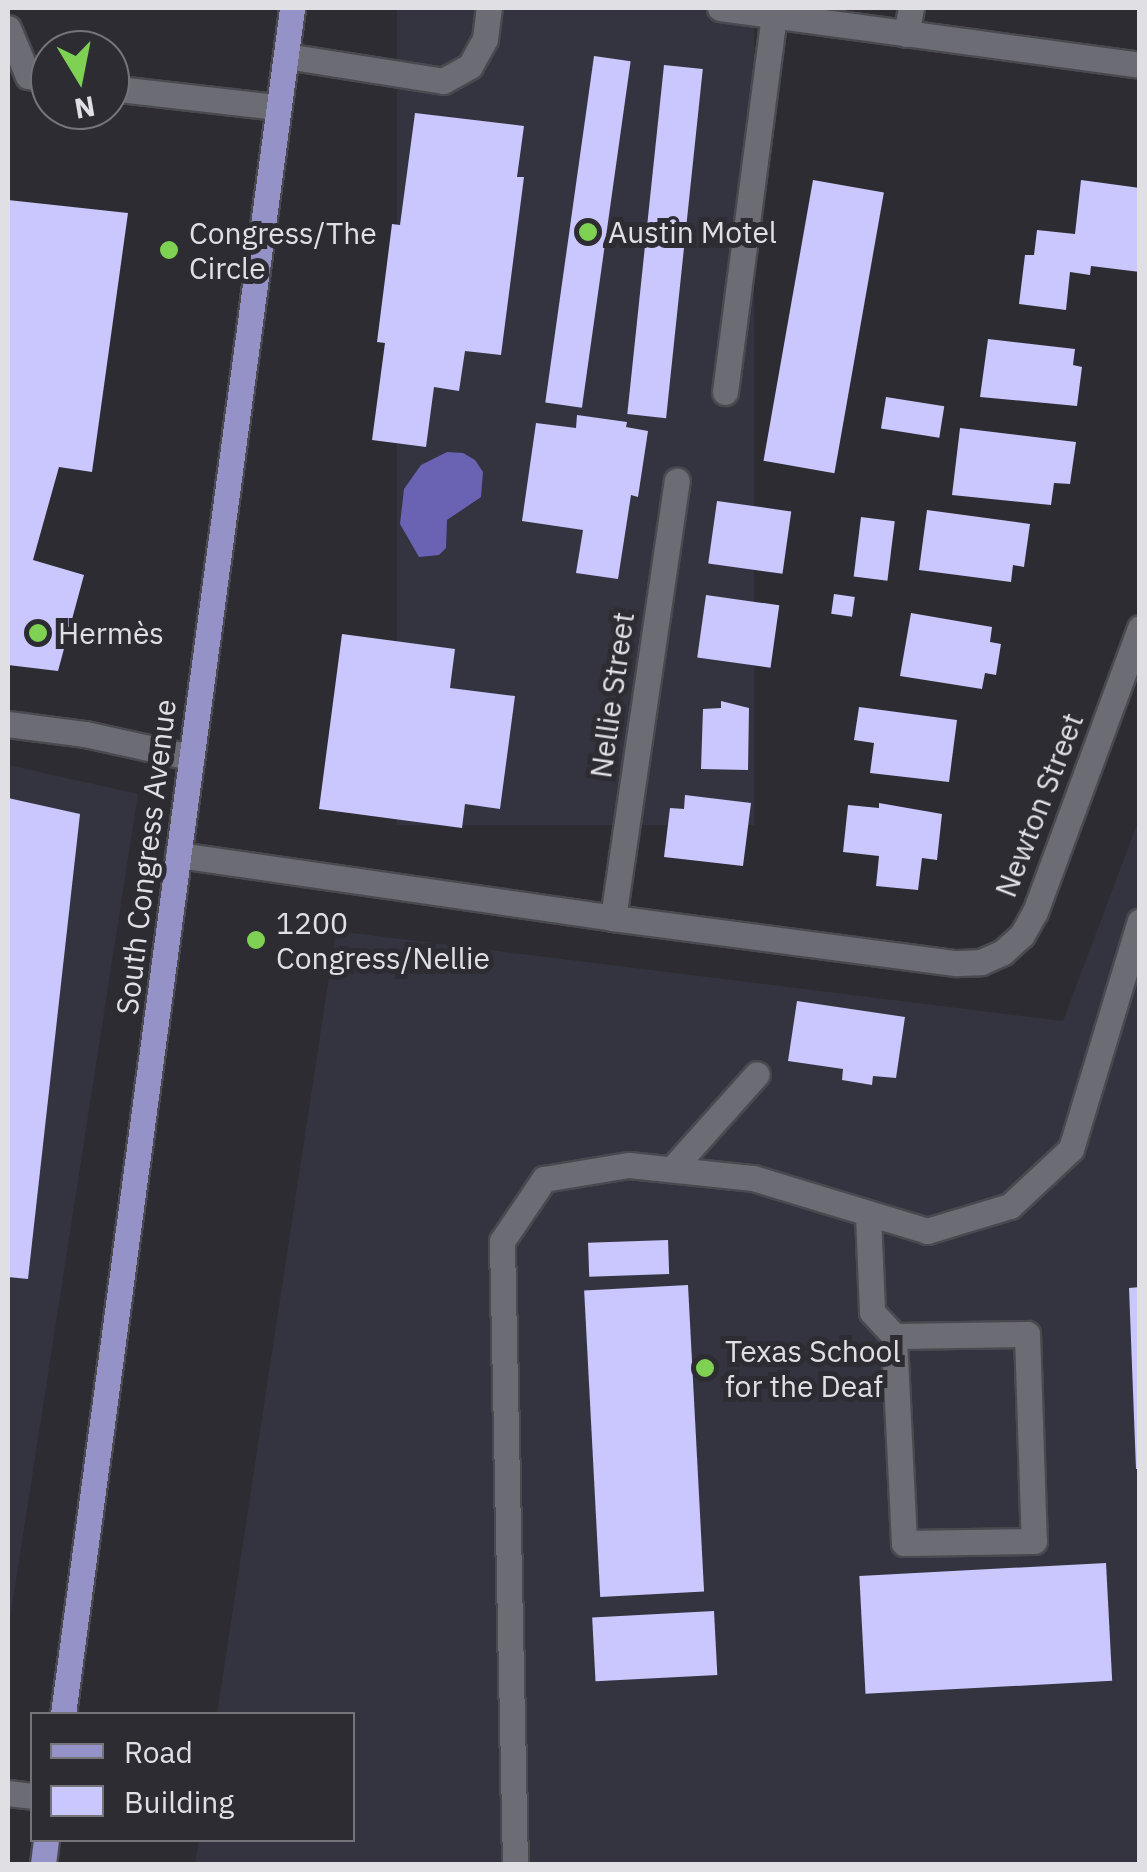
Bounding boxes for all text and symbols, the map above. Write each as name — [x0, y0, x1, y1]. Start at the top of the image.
north arrow — [30, 30, 130, 130]
text: N — [72, 88, 98, 128]
place label: Austin Motel — [608, 214, 777, 250]
place label: Congress/The Circle — [189, 215, 377, 286]
marker: Austin Motel — [577, 221, 599, 243]
marker: Congress/The Circle — [158, 239, 180, 261]
street label: Nellie Street — [583, 610, 641, 780]
place label: Hermès — [58, 615, 164, 651]
marker: Hermès — [27, 622, 49, 644]
street label: South Congress Avenue — [109, 697, 183, 1017]
street label: Newton Street — [987, 708, 1091, 902]
place label: 1200 Congress/Nellie — [276, 905, 490, 976]
marker: 1200 Congress/Nellie — [245, 929, 267, 951]
place label: Texas School for the Deaf — [725, 1333, 901, 1404]
marker: Texas School for the Deaf — [694, 1357, 716, 1379]
legend — [30, 1712, 355, 1842]
text: Road — [124, 1732, 193, 1771]
text: Building — [124, 1782, 234, 1821]

